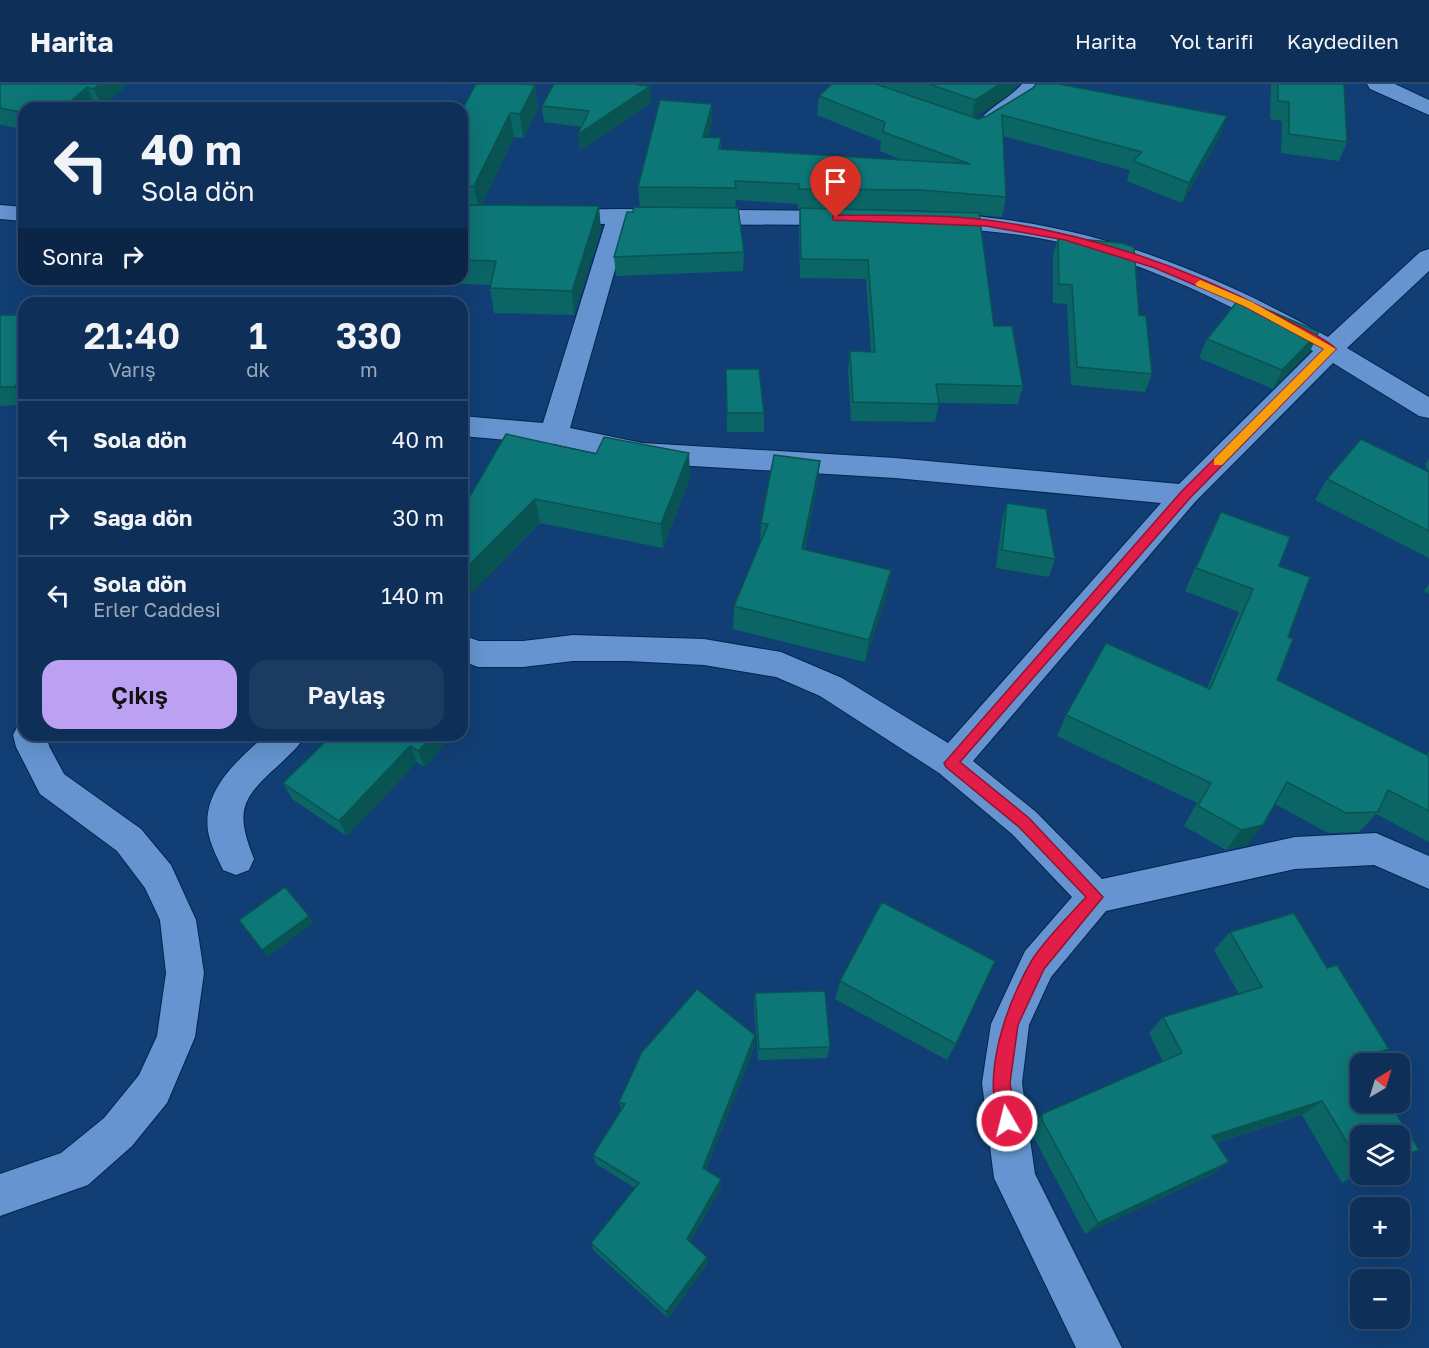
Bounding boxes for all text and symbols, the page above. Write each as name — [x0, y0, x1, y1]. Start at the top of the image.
text: Harita — [30, 25, 114, 58]
text: Harita — [1075, 28, 1137, 54]
text: Yol tarifi — [1170, 28, 1254, 54]
text: Kaydedilen — [1287, 28, 1399, 54]
text: 40 m — [141, 124, 242, 174]
icon: left — [42, 126, 120, 204]
pin — [810, 156, 861, 218]
icon: arrive — [819, 165, 852, 198]
text: Sola dön — [141, 175, 255, 207]
icon: right — [116, 240, 149, 273]
text: Sonra — [42, 243, 104, 270]
text: 21:40 — [84, 314, 180, 357]
text: 1 — [249, 314, 267, 357]
text: 330 — [336, 314, 402, 357]
text: Varış — [108, 357, 156, 381]
text: dk — [246, 357, 270, 381]
text: m — [360, 357, 378, 381]
icon: left — [42, 423, 75, 456]
text: Sola dön — [93, 426, 187, 453]
text: 40 m — [392, 426, 444, 453]
icon: right — [42, 501, 75, 534]
text: Sağa dön — [93, 504, 192, 531]
text: 30 m — [393, 504, 444, 531]
text: Sola dön — [93, 570, 187, 597]
icon: left — [42, 579, 75, 612]
text: 140 m — [381, 582, 444, 609]
text: Erler Caddesi — [93, 597, 221, 621]
button: Çıkış — [42, 660, 237, 729]
button: Paylaş — [249, 660, 444, 729]
north arrow — [1350, 1053, 1410, 1113]
map controls — [1350, 1053, 1410, 1329]
position arrow — [975, 1089, 1039, 1153]
button: layers — [1350, 1125, 1410, 1185]
button: + — [1350, 1197, 1410, 1257]
button: − — [1350, 1269, 1410, 1329]

